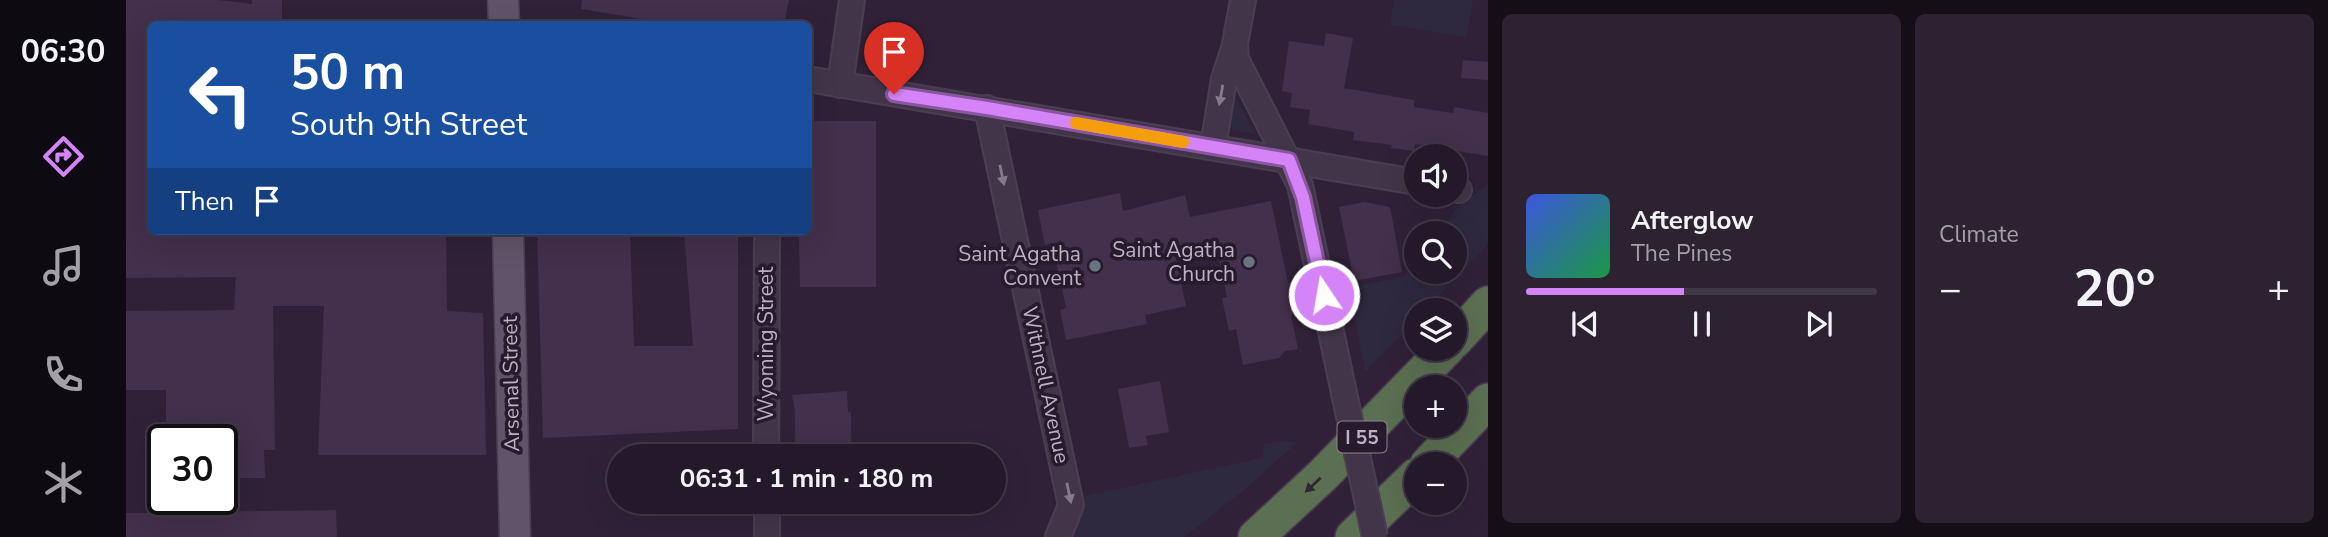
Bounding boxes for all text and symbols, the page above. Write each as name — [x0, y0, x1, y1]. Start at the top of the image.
pin — [864, 22, 924, 94]
text: 06:30 — [21, 30, 105, 73]
icon: arrive — [875, 33, 913, 71]
text: 50 m — [290, 39, 405, 106]
icon: left — [175, 49, 266, 140]
one-way arrow — [1215, 84, 1226, 106]
text: South 9th Street — [290, 103, 527, 146]
icon: directions — [39, 132, 88, 181]
map controls — [1404, 144, 1467, 515]
button: sound — [1404, 144, 1467, 207]
one-way arrow — [996, 164, 1007, 186]
icon: arrive — [248, 182, 286, 220]
text: Then — [175, 184, 234, 219]
text: Afterglow — [1631, 203, 1754, 238]
text: Climate — [1939, 219, 2019, 250]
button: search — [1404, 221, 1467, 284]
place label: Saint Agatha Church — [1112, 236, 1235, 288]
text: The Pines — [1631, 238, 1732, 269]
place label: Saint Agatha Convent — [958, 240, 1082, 292]
icon: music — [39, 241, 88, 290]
text: 20° — [2073, 253, 2156, 324]
marker: Saint Agatha Church — [1241, 254, 1257, 270]
marker: Saint Agatha Convent — [1087, 258, 1103, 274]
position arrow — [1287, 258, 1361, 332]
text: − — [1939, 264, 1962, 315]
text: + — [2267, 264, 2290, 315]
street label: Wyoming Street — [752, 266, 780, 421]
button: layers — [1404, 298, 1467, 361]
street label: Withnell Avenue — [1016, 304, 1076, 466]
icon: previous — [1566, 305, 1604, 343]
icon: pause — [1683, 305, 1721, 343]
icon: next — [1800, 305, 1838, 343]
street label: Arsenal Street — [496, 315, 526, 452]
icon: phone — [39, 350, 88, 399]
button: + — [1404, 375, 1467, 438]
road number: I 55 — [1338, 422, 1386, 452]
speed limit sign: 30 — [147, 424, 238, 515]
button: − — [1404, 452, 1467, 515]
icon: climate — [39, 458, 88, 507]
text: 06:31 · 1 min · 180 m — [680, 461, 933, 496]
one-way arrow — [1305, 476, 1322, 493]
one-way arrow — [1063, 482, 1074, 504]

